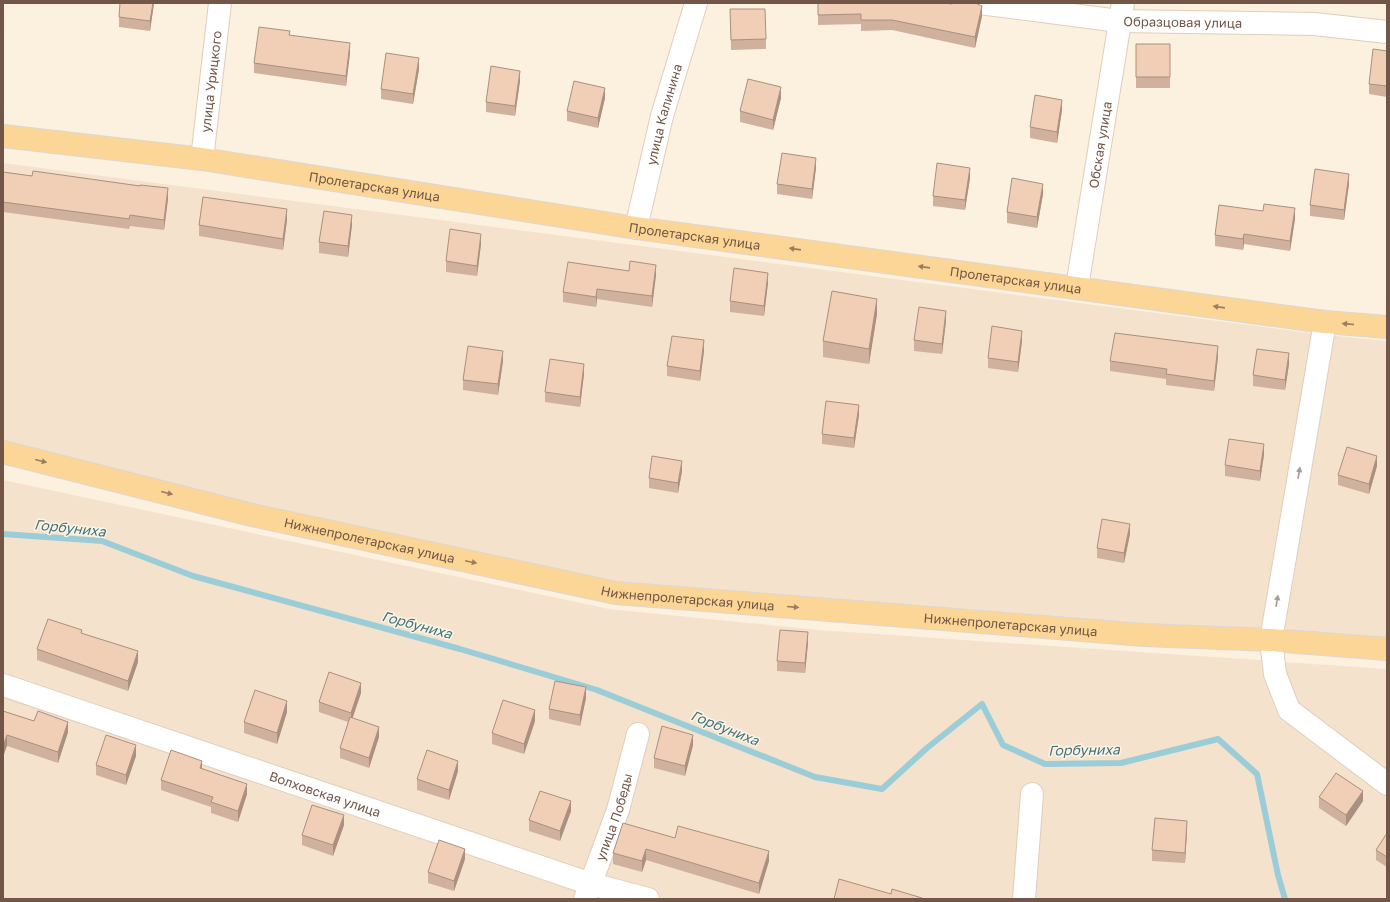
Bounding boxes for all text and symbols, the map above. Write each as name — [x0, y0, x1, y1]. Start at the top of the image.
street label: Образцовая улица — [1123, 13, 1242, 31]
street label: улица Урицкого — [197, 30, 225, 133]
street label: улица Калинина — [643, 62, 685, 167]
street label: Обская улица — [1085, 100, 1115, 190]
street label: Пролетарская улица — [308, 168, 441, 205]
street label: Пролетарская улица — [628, 219, 761, 253]
one-way arrow — [789, 246, 801, 252]
street label: Пролетарская улица — [949, 263, 1082, 297]
one-way arrow — [918, 264, 930, 270]
one-way arrow — [1213, 304, 1225, 310]
one-way arrow — [1342, 320, 1354, 327]
one-way arrow — [35, 459, 47, 465]
one-way arrow — [1296, 467, 1302, 479]
one-way arrow — [161, 490, 173, 496]
street label: Нижнепролетарская улица — [283, 514, 456, 566]
water label: Горбуниха — [33, 515, 108, 540]
one-way arrow — [465, 559, 477, 565]
street label: Нижнепролетарская улица — [599, 582, 775, 614]
one-way arrow — [1275, 595, 1281, 607]
one-way arrow — [787, 604, 799, 611]
water label: Горбуниха — [380, 607, 455, 642]
street label: Нижнепролетарская улица — [923, 610, 1098, 639]
water label: Горбуниха — [689, 706, 763, 749]
water label: Горбуниха — [1048, 740, 1121, 759]
street label: Волховская улица — [267, 768, 383, 820]
street label: улица Победы — [592, 771, 635, 863]

